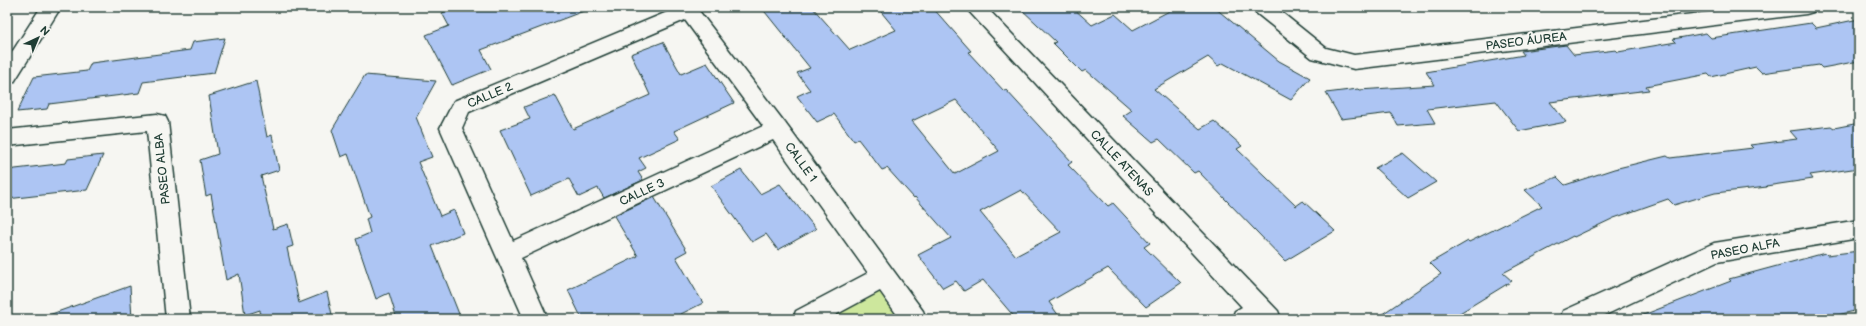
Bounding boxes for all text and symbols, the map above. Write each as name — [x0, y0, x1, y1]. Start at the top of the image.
north arrow — [18, 18, 58, 58]
text: N — [37, 24, 52, 39]
street label: PASEO ÁUREA — [1485, 27, 1568, 54]
street label: CALLE 2 — [465, 79, 515, 112]
street label: CALLE ATENAS — [1087, 127, 1156, 200]
street label: PASEO ALBA — [151, 132, 174, 205]
street label: CALLE 1 — [781, 139, 820, 185]
street label: CALLE 3 — [617, 175, 667, 209]
street label: PASEO ALFA — [1709, 235, 1781, 263]

